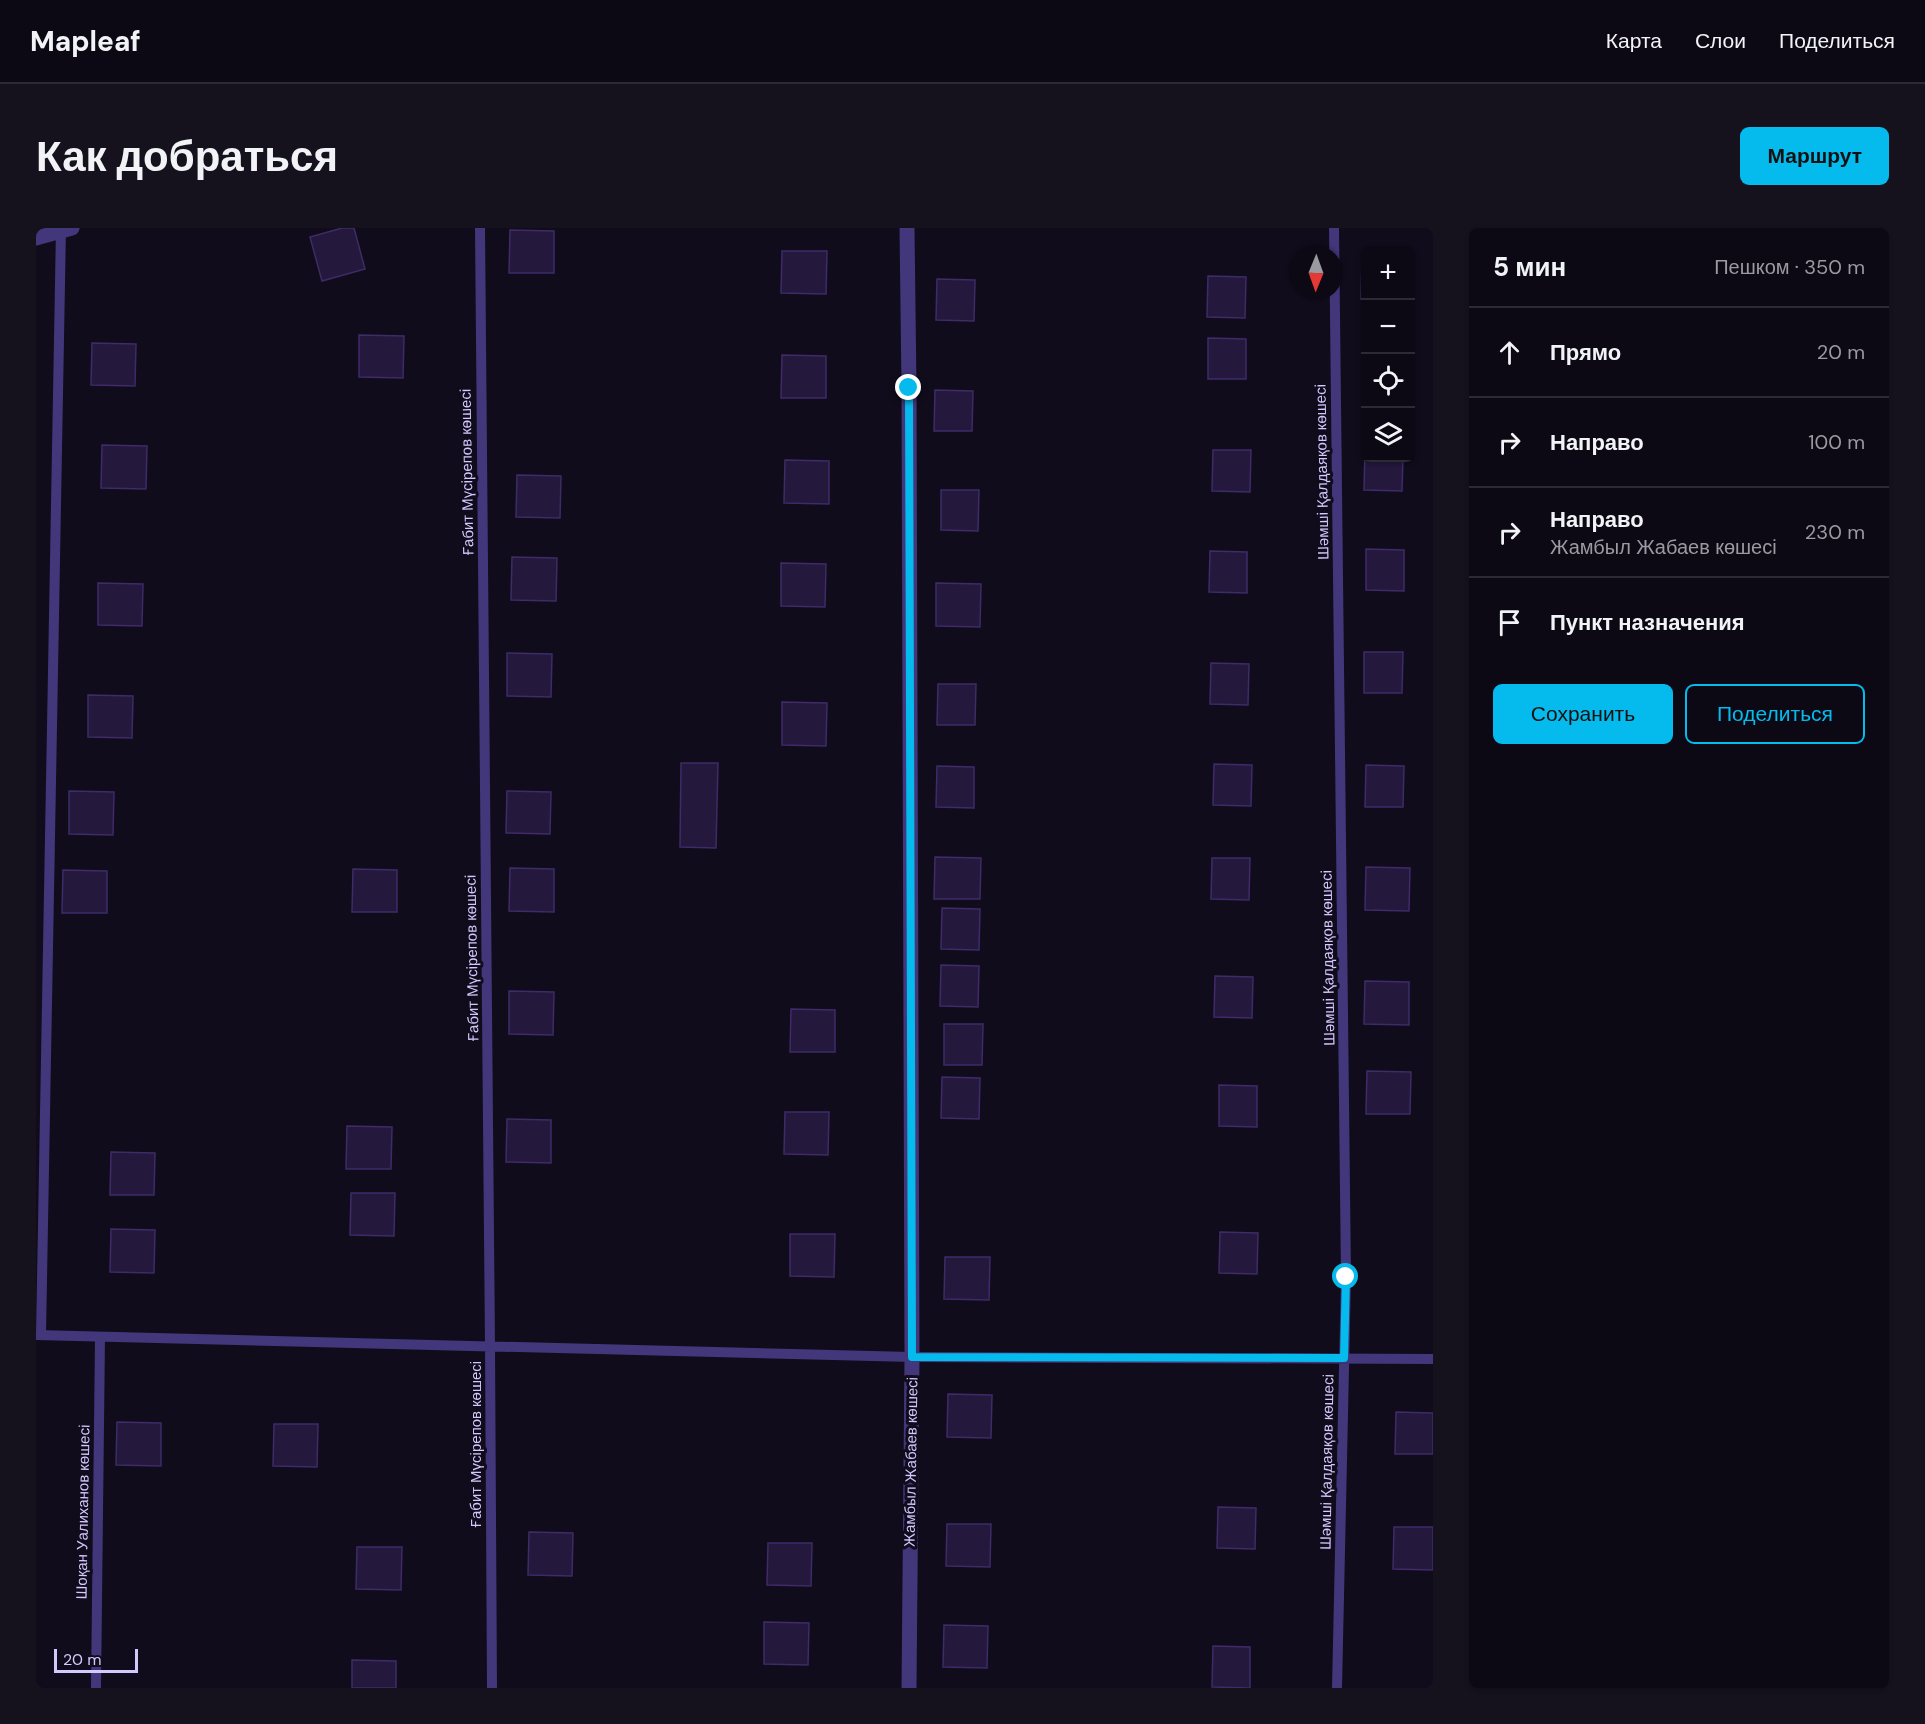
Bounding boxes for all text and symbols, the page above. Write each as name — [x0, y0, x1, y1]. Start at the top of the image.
text: Mapleaf — [30, 23, 141, 60]
text: Карта — [1606, 27, 1662, 55]
text: Слои — [1695, 27, 1746, 55]
text: Поделиться — [1779, 27, 1895, 55]
button: Маршрут — [1740, 127, 1889, 185]
text: Как добраться — [36, 129, 338, 184]
north arrow — [1289, 246, 1343, 300]
map controls — [1361, 246, 1415, 462]
button: + — [1361, 246, 1415, 300]
text: 5 мин — [1493, 250, 1566, 284]
text: Пешком · 350 m — [1714, 254, 1865, 280]
button: − — [1361, 300, 1415, 354]
icon: ahead — [1493, 336, 1526, 369]
text: Прямо — [1550, 338, 1621, 367]
text: 20 m — [1817, 339, 1865, 365]
button: locate — [1361, 354, 1415, 408]
route end — [895, 374, 921, 400]
street label: Шәмші Қалдаяқов көшесі — [1310, 384, 1334, 560]
street label: Ғабит Мүсірепов көшесі — [456, 389, 478, 555]
button: layers — [1361, 408, 1415, 462]
icon: right — [1493, 426, 1526, 459]
text: Направо — [1550, 428, 1644, 457]
text: 100 m — [1808, 429, 1865, 455]
text: Направо — [1550, 505, 1644, 534]
icon: right — [1493, 516, 1526, 549]
text: 230 m — [1805, 519, 1865, 545]
text: Жамбыл Жабаев көшесі — [1550, 534, 1777, 560]
icon: arrive — [1493, 606, 1526, 639]
text: Пункт назначения — [1550, 608, 1745, 637]
button: Сохранить — [1493, 684, 1673, 744]
button: Поделиться — [1685, 684, 1865, 744]
street label: Шәмші Қалдаяқов көшесі — [1316, 870, 1340, 1046]
street label: Ғабит Мүсірепов көшесі — [461, 875, 483, 1041]
route start — [1332, 1263, 1358, 1289]
street label: Ғабит Мүсірепов көшесі — [466, 1361, 486, 1527]
street label: Шәмші Қалдаяқов көшесі — [1315, 1374, 1339, 1550]
street label: Жамбыл Жабаев көшесі — [900, 1377, 922, 1547]
street label: Шоқан Уалиханов көшесі — [71, 1425, 95, 1599]
scale bar — [54, 1646, 138, 1674]
text: 20 m — [63, 1649, 102, 1670]

